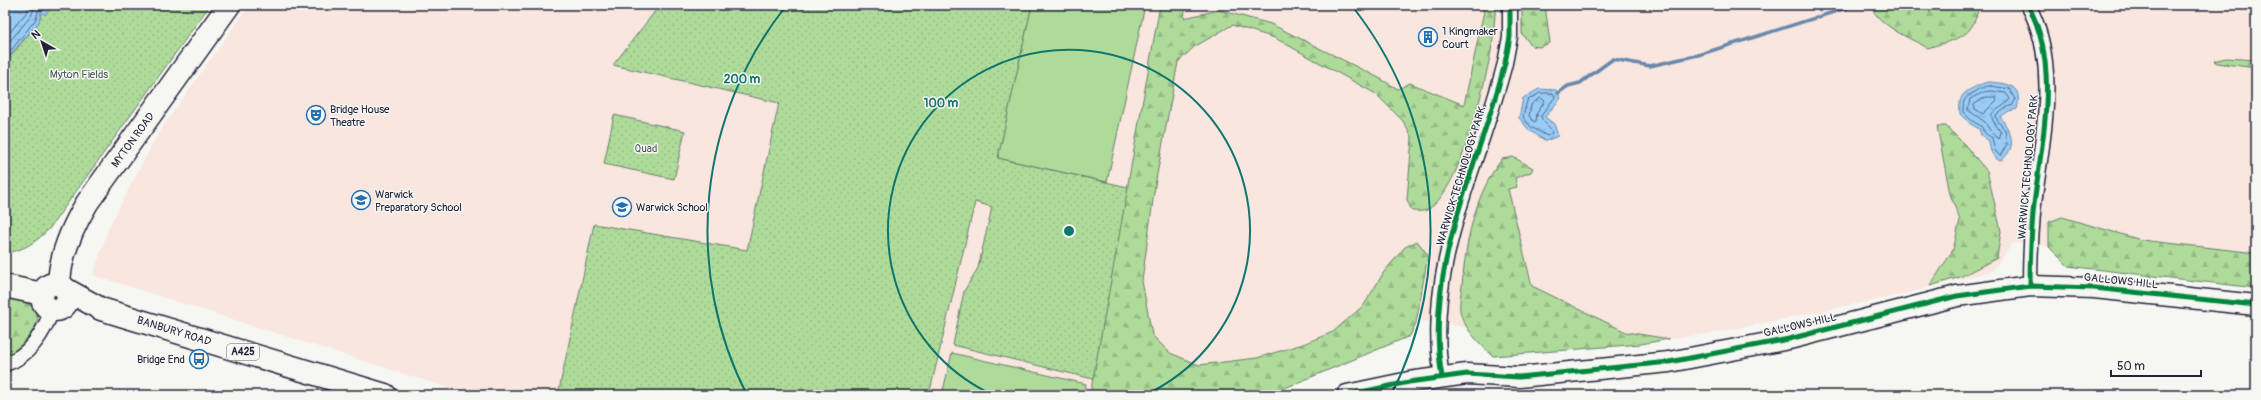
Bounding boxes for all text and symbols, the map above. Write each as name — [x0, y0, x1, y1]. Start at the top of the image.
north arrow — [22, 22, 62, 62]
place label: 1 Kingmaker Court — [1442, 25, 1498, 51]
building icon: 1 Kingmaker Court — [1417, 26, 1439, 48]
text: N — [29, 27, 43, 42]
park label: Myton Fields — [50, 68, 108, 81]
text: 200 m — [724, 72, 761, 87]
street label: WARWICK TECHNOLOGY PARK — [2015, 94, 2041, 240]
text: 100 m — [924, 96, 959, 111]
place label: Bridge House Theatre — [330, 103, 390, 129]
theatre icon: Bridge House Theatre — [305, 104, 327, 126]
street label: WARWICK TECHNOLOGY PARK — [1434, 105, 1488, 247]
street label: MYTON ROAD — [109, 110, 157, 170]
park label: Quad — [635, 142, 657, 155]
place label: Warwick Preparatory School — [375, 188, 462, 214]
school or university icon: Warwick Preparatory School — [350, 189, 372, 211]
school or university icon: Warwick School — [611, 196, 633, 218]
place label: Warwick School — [636, 201, 708, 214]
centre of rings — [1062, 224, 1076, 238]
street label: GALLOWS HILL — [2083, 271, 2159, 291]
street label: GALLOWS HILL — [1762, 310, 1838, 340]
street label: BANBURY ROAD — [135, 314, 213, 348]
road number: A425 — [227, 344, 259, 360]
bus stop icon: Bridge End — [188, 348, 210, 370]
scale bar — [2111, 352, 2201, 378]
place label: Bridge End — [137, 353, 185, 366]
text: 50 m — [2117, 359, 2145, 374]

